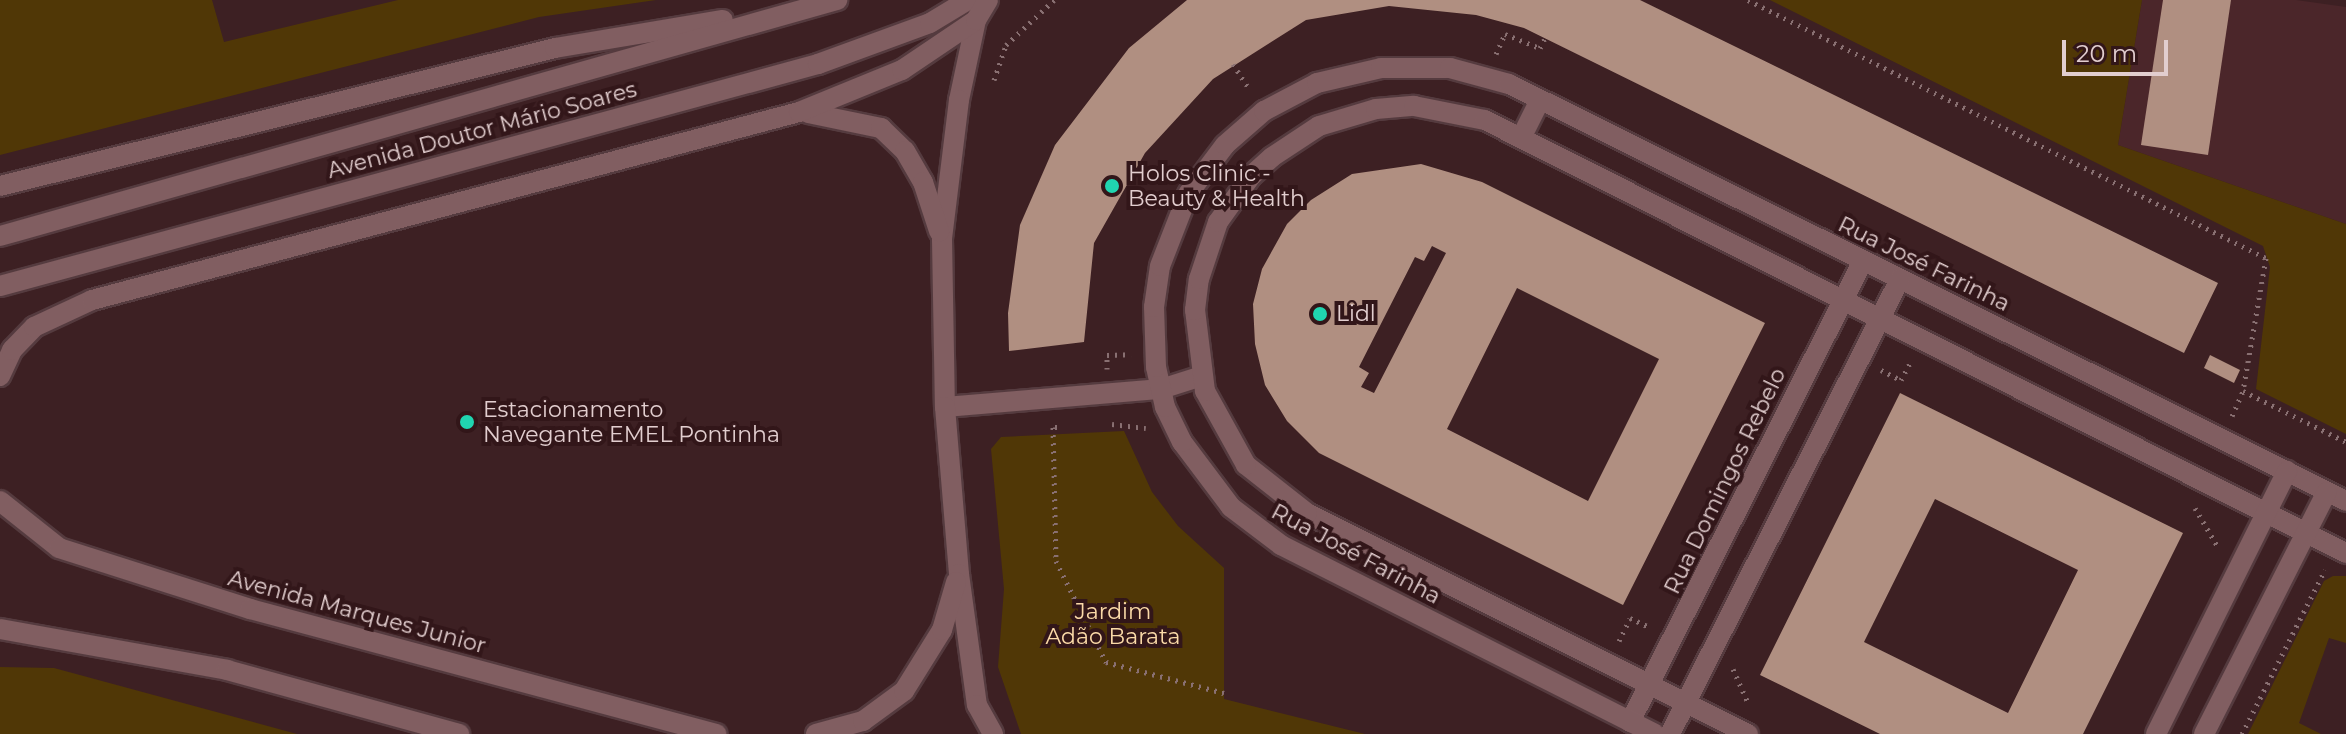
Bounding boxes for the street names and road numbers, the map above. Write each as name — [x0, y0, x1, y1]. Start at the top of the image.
street label: Avenida Doutor Mário Soares — [324, 76, 640, 184]
street label: Rua José Farinha — [1834, 211, 2014, 317]
street label: Rua Domingos Rebelo — [1659, 364, 1791, 598]
street label: Rua José Farinha — [1267, 498, 1445, 610]
street label: Avenida Marques Junior — [225, 565, 489, 659]

